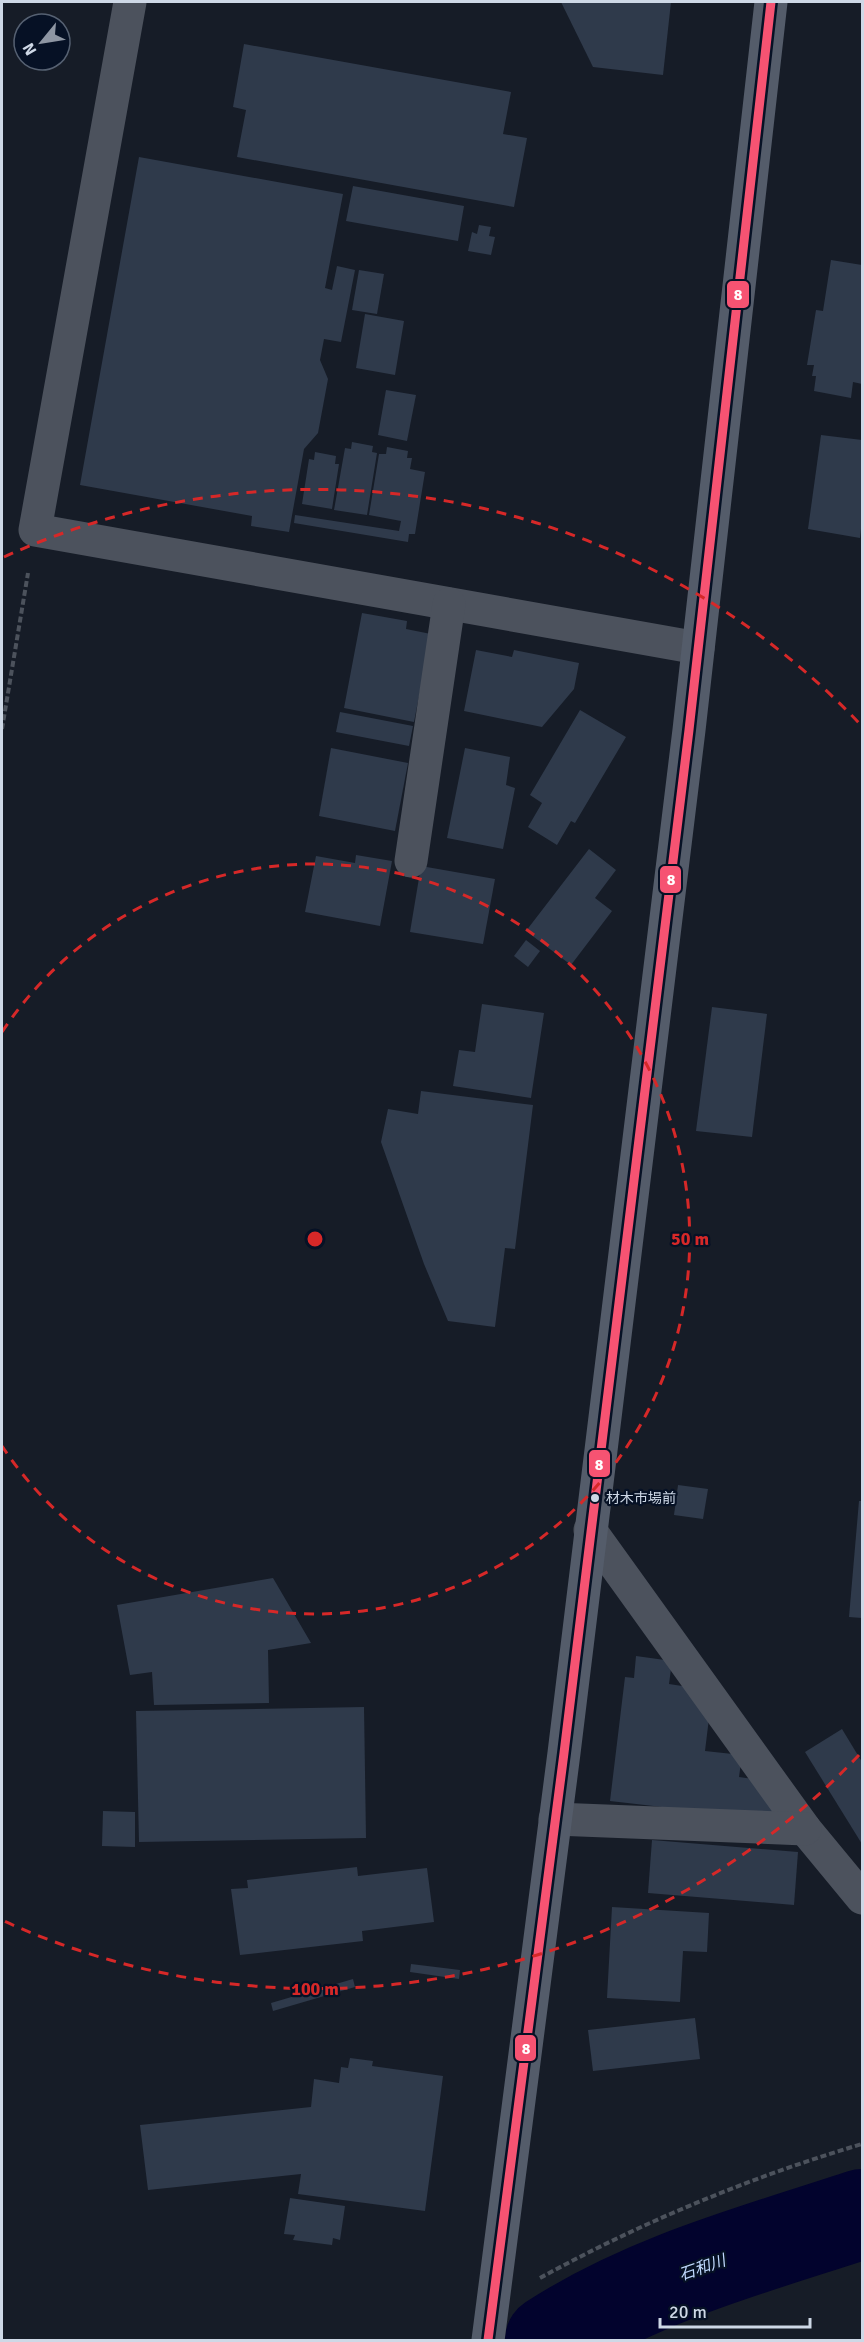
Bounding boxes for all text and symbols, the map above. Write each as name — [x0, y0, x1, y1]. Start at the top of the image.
north arrow — [12, 12, 72, 72]
text: N — [18, 39, 41, 59]
line badge: 8 — [726, 280, 750, 309]
text: 8 — [734, 285, 743, 305]
line badge: 8 — [659, 865, 682, 894]
text: 8 — [667, 870, 676, 890]
text: 50 m — [671, 1228, 709, 1250]
centre of rings — [305, 1229, 325, 1249]
line badge: 8 — [588, 1449, 611, 1478]
text: 8 — [595, 1455, 604, 1475]
place label: 材木市場前 — [606, 1490, 676, 1507]
marker: 材木市場前 — [589, 1492, 601, 1504]
text: 100 m — [291, 1978, 339, 2000]
line badge: 8 — [514, 2034, 537, 2062]
text: 8 — [522, 2039, 531, 2059]
water label: 石和川 — [676, 2250, 730, 2285]
scale bar — [660, 2291, 810, 2329]
text: 20 m — [669, 2301, 707, 2323]

